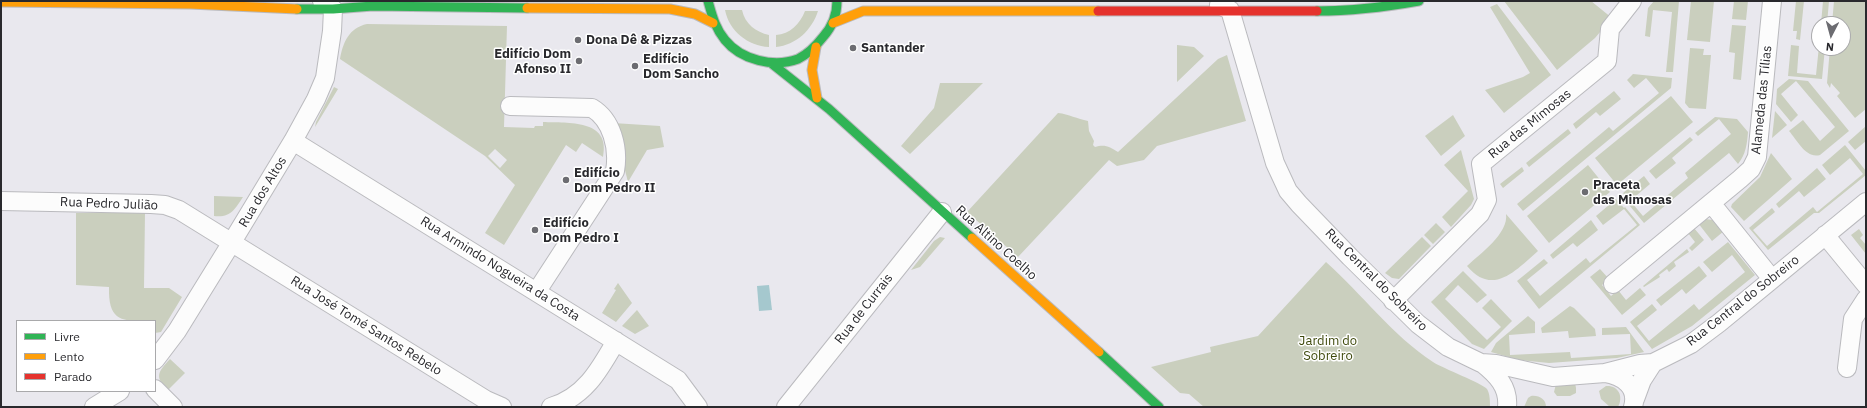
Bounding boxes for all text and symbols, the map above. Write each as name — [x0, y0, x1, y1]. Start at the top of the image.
north arrow — [1811, 16, 1851, 56]
place label: Dona Dê & Pizzas — [586, 32, 692, 48]
marker: Dona Dê & Pizzas — [573, 35, 583, 45]
place label: Santander — [861, 40, 925, 56]
text: N — [1825, 40, 1835, 54]
marker: Santander — [848, 43, 858, 53]
street label: Alameda das Tílias — [1749, 45, 1775, 155]
place label: Edifício Dom Afonso II — [494, 46, 571, 77]
place label: Edifício Dom Sancho — [643, 51, 719, 82]
marker: Edifício Dom Afonso II — [574, 56, 584, 66]
marker: Edifício Dom Sancho — [630, 61, 640, 71]
street label: Rua das Mimosas — [1486, 86, 1574, 162]
street label: Rua dos Altos — [236, 154, 290, 230]
place label: Edifício Dom Pedro II — [574, 165, 655, 196]
marker: Edifício Dom Pedro II — [561, 175, 571, 185]
place label: Praceta das Mimosas — [1593, 177, 1672, 208]
marker: Praceta das Mimosas — [1580, 187, 1590, 197]
street label: Rua Pedro Julião — [60, 194, 158, 214]
street label: Rua Altino Coelho — [952, 202, 1040, 284]
street label: Rua Armindo Nogueira da Costa — [417, 213, 583, 325]
place label: Edifício Dom Pedro I — [543, 215, 619, 246]
marker: Edifício Dom Pedro I — [530, 225, 540, 235]
street label: Rua Central do Sobreiro — [1322, 226, 1430, 334]
street label: Rua Central do Sobreiro — [1684, 252, 1802, 350]
street label: Rua de Currais — [832, 271, 896, 347]
street label: Rua José Tomé Santos Rebelo — [287, 273, 445, 379]
legend — [16, 320, 156, 392]
text: Livre — [54, 329, 80, 344]
park label: Jardim do Sobreiro — [1299, 333, 1357, 364]
text: Lento — [54, 349, 84, 364]
text: Parado — [54, 369, 92, 384]

